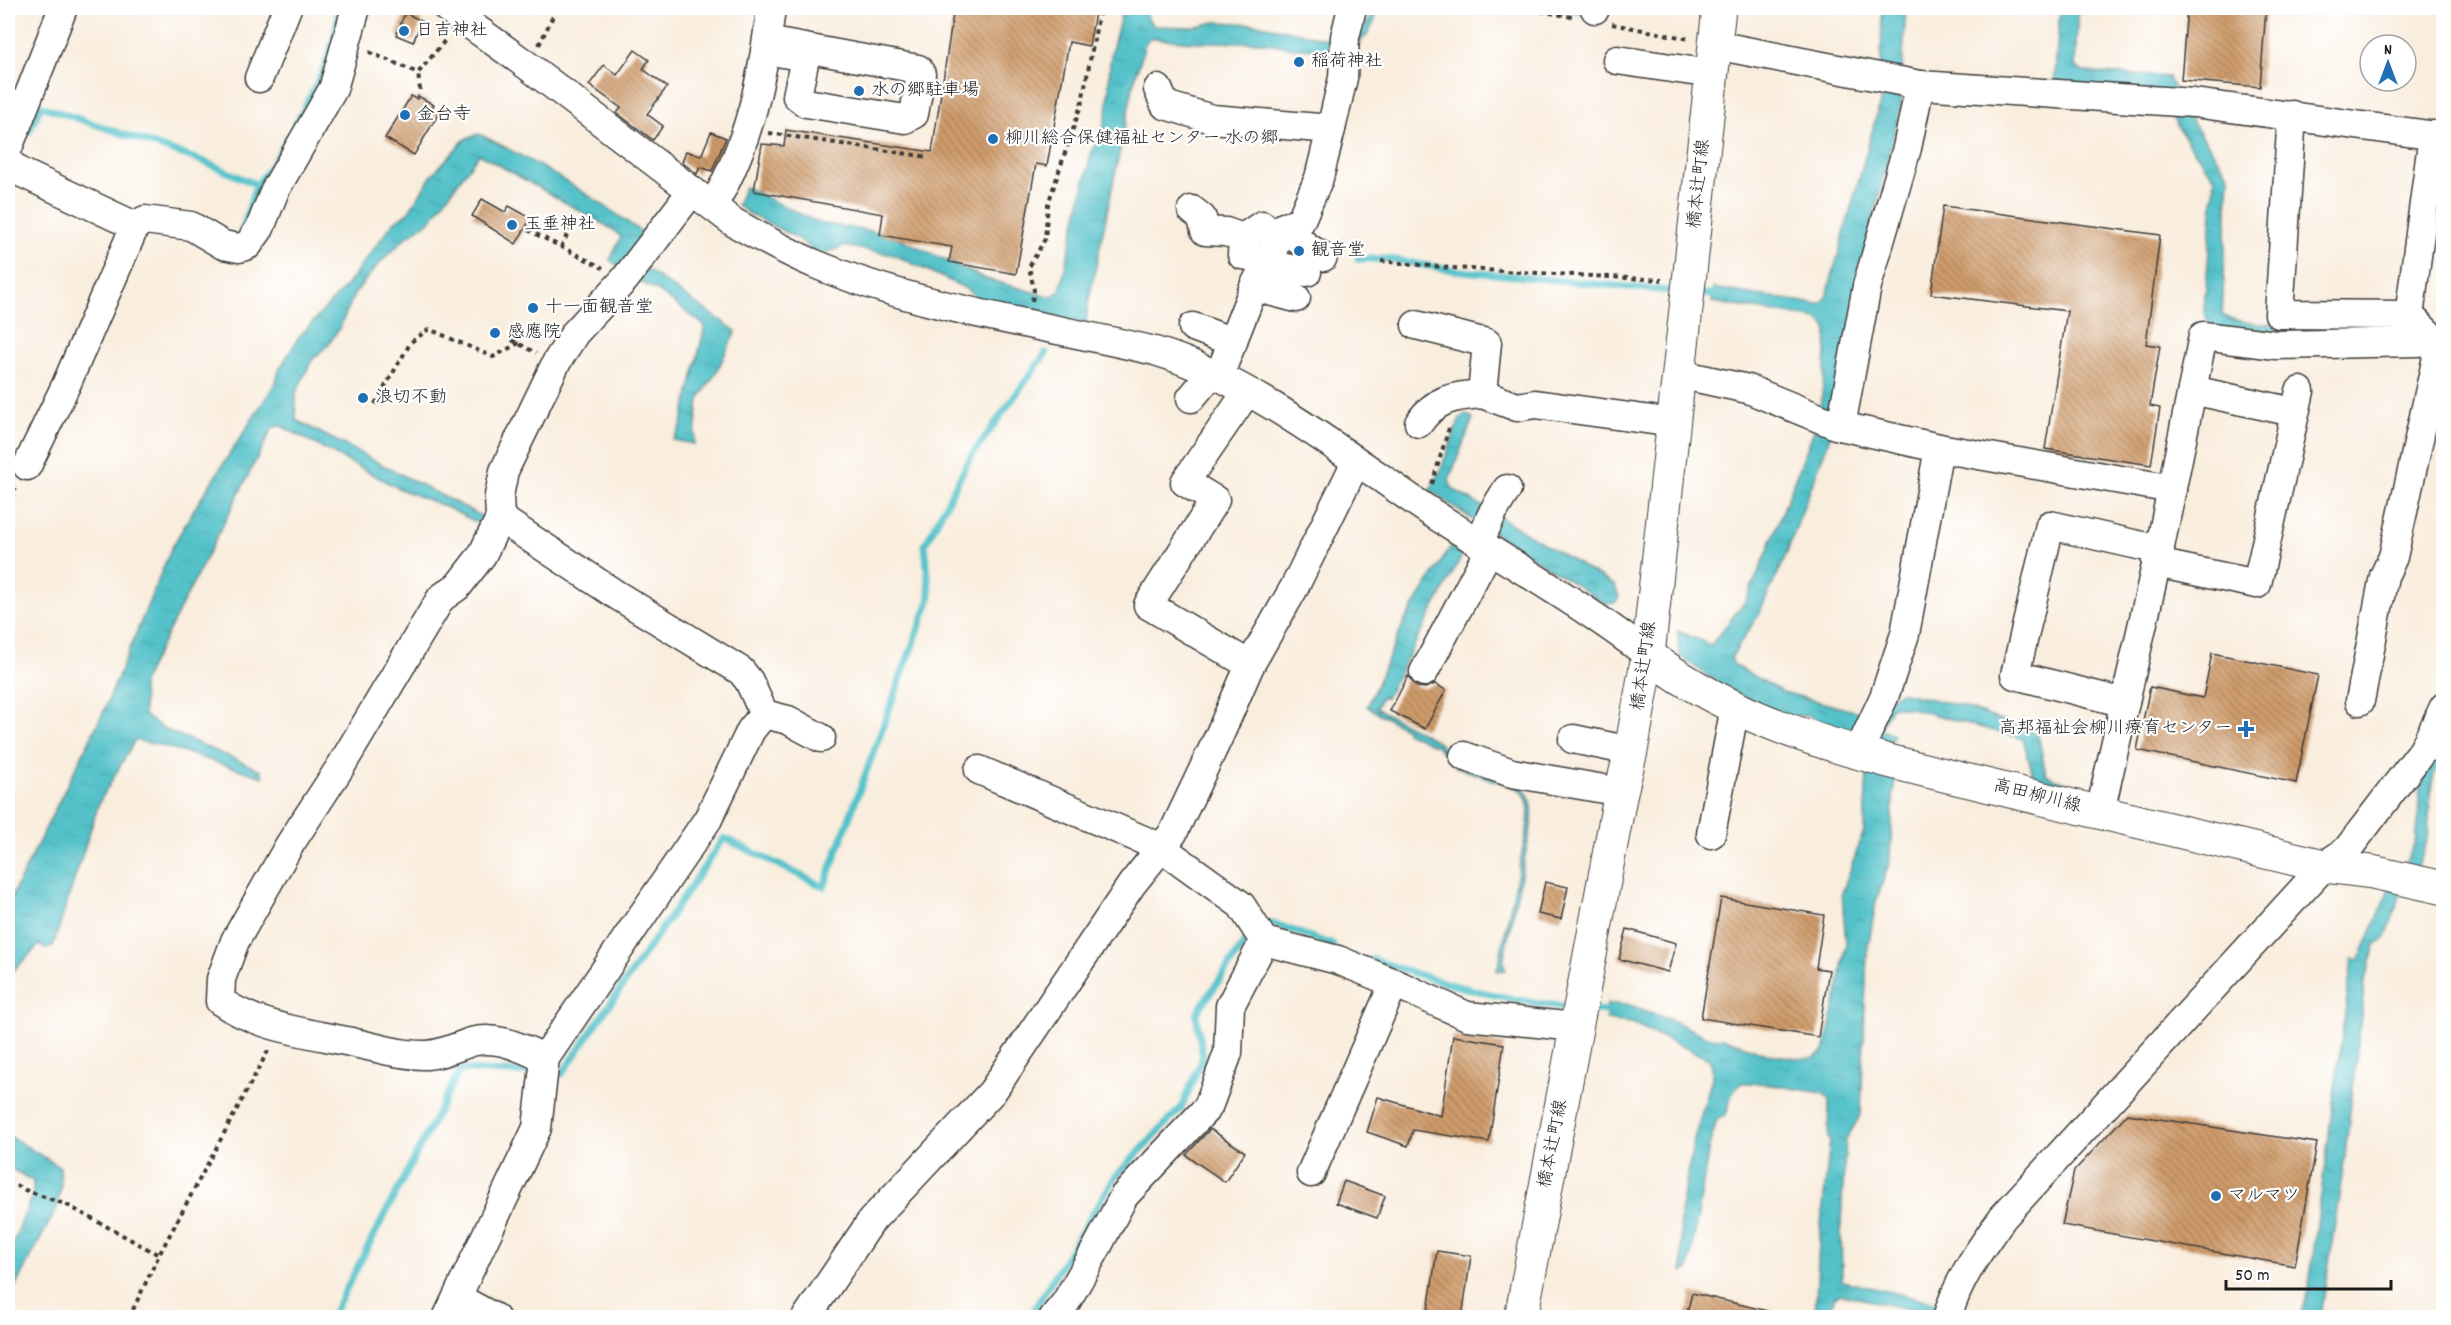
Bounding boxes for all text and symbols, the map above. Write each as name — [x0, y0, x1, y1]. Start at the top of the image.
place label: 日吉神社 — [416, 19, 488, 44]
marker: 日吉神社 — [397, 24, 411, 38]
north arrow — [2358, 33, 2418, 93]
text: N — [2384, 39, 2392, 62]
place label: 稲荷神社 — [1311, 50, 1383, 75]
marker: 稲荷神社 — [1292, 55, 1306, 69]
place label: 水の郷駐車場 — [871, 79, 979, 104]
marker: 水の郷駐車場 — [852, 84, 866, 98]
place label: 金台寺 — [417, 103, 471, 128]
marker: 金台寺 — [398, 108, 412, 122]
place label: 柳川総合保健福祉センター 水の郷 — [1005, 127, 1278, 152]
marker: 柳川総合保健福祉センター 水の郷 — [986, 132, 1000, 146]
street label: 橋本辻町線 — [1683, 138, 1717, 230]
place label: 玉垂神社 — [524, 213, 596, 238]
marker: 玉垂神社 — [505, 218, 519, 232]
place label: 観音堂 — [1311, 239, 1365, 264]
marker: 観音堂 — [1292, 244, 1306, 258]
place label: 十一面観音堂 — [545, 296, 653, 321]
marker: 十一面観音堂 — [526, 301, 540, 315]
place label: 感應院 — [507, 321, 561, 346]
marker: 感應院 — [488, 326, 502, 340]
place label: 浪切不動 — [375, 386, 447, 411]
marker: 浪切不動 — [356, 391, 370, 405]
street label: 橋本辻町線 — [1626, 620, 1664, 712]
place label: 高邦福祉会柳川療育センター — [1999, 717, 2232, 742]
marker: 高邦福祉会柳川療育センター — [2237, 720, 2255, 738]
street label: 高田柳川線 — [1990, 774, 2084, 820]
street label: 橋本辻町線 — [1533, 1097, 1575, 1191]
place label: マルマツ — [2228, 1184, 2300, 1209]
marker: マルマツ — [2209, 1189, 2223, 1203]
scale bar — [2226, 1253, 2391, 1291]
text: 50 m — [2235, 1264, 2270, 1289]

